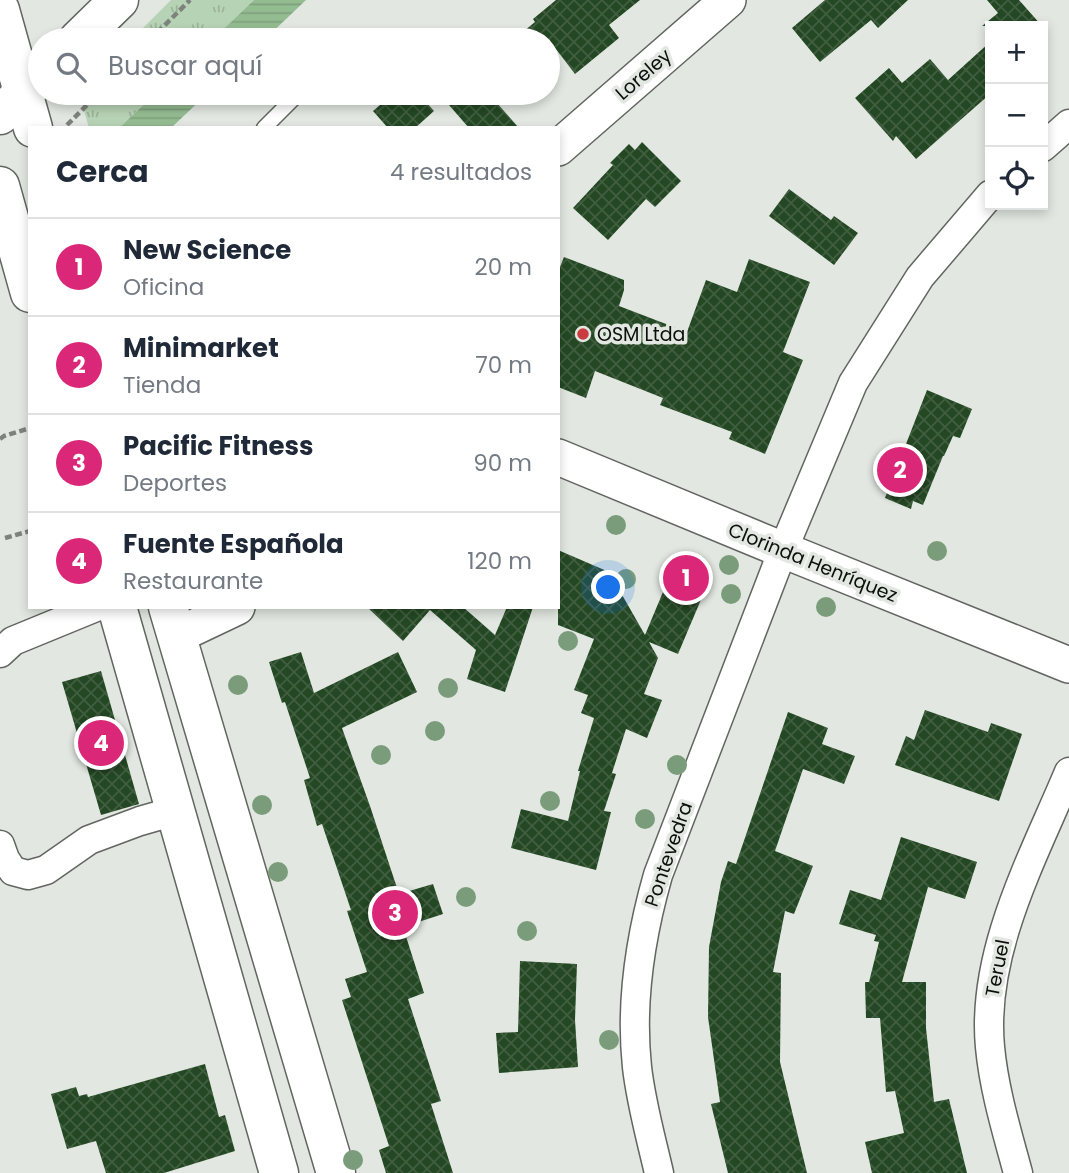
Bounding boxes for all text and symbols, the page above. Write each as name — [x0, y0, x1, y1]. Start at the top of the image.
map controls — [985, 21, 1048, 210]
button: + — [985, 21, 1048, 84]
search box — [28, 28, 560, 105]
street label: Loreley — [609, 42, 677, 106]
icon: search — [52, 48, 90, 86]
text: Buscar aquí — [108, 48, 262, 84]
button: − — [985, 84, 1048, 147]
button: locate — [985, 147, 1048, 210]
text: Cerca — [56, 150, 149, 193]
text: 4 resultados — [390, 156, 532, 188]
text: New Science — [123, 232, 291, 268]
text: 1 — [75, 251, 83, 283]
text: 20 m — [474, 251, 532, 283]
text: Oficina — [123, 271, 204, 303]
place label: OSM Ltda — [597, 321, 685, 348]
marker: OSM Ltda — [575, 326, 591, 342]
text: Minimarket — [123, 330, 279, 366]
text: 2 — [72, 349, 86, 381]
text: 70 m — [475, 349, 532, 381]
text: Tienda — [123, 369, 201, 401]
text: Pacific Fitness — [123, 428, 314, 464]
pin: 2 — [877, 444, 923, 496]
text: 3 — [72, 447, 86, 479]
text: 90 m — [473, 447, 532, 479]
text: Deportes — [123, 467, 227, 499]
street label: Clorinda Henríquez — [724, 516, 902, 609]
text: Fuente Española — [123, 526, 344, 562]
text: 4 — [71, 545, 87, 577]
text: 120 m — [467, 545, 532, 577]
pin: 1 — [663, 552, 709, 604]
text: Restaurante — [123, 565, 263, 597]
your location — [591, 570, 625, 604]
pin: 4 — [78, 717, 124, 769]
street label: Pontevedra — [638, 798, 699, 910]
pin: 3 — [372, 887, 418, 939]
street label: Teruel — [979, 937, 1016, 999]

